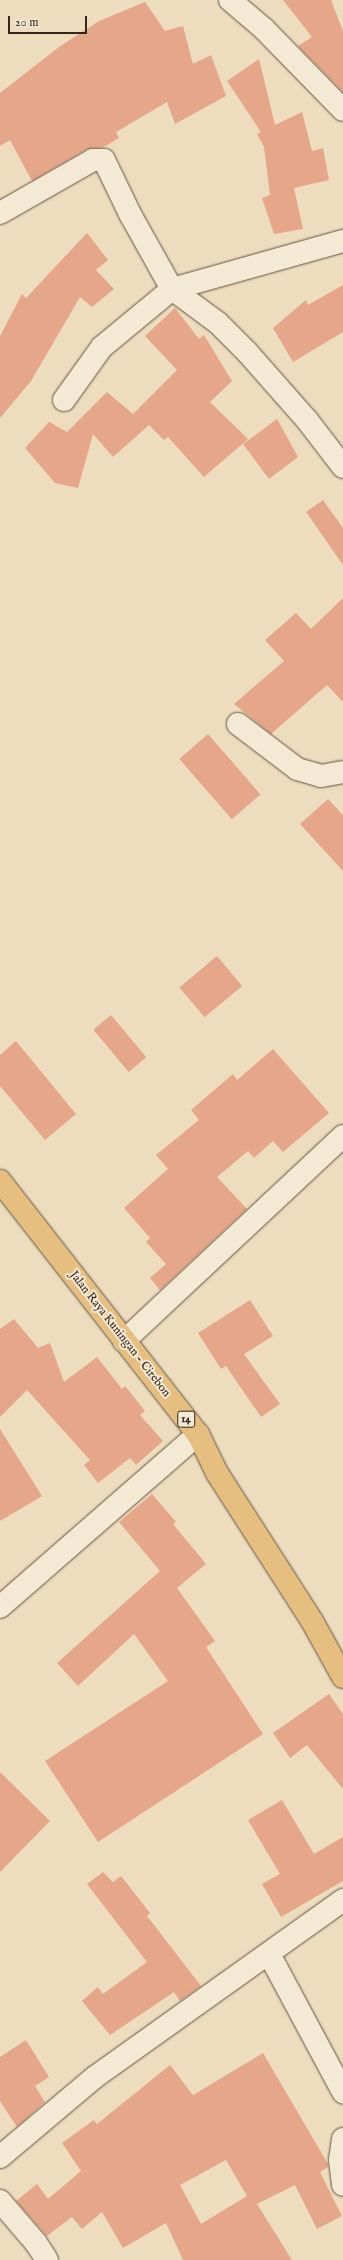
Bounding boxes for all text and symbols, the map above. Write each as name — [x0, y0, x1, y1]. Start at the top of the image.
scale bar — [10, 8, 89, 34]
text: 20 m — [15, 15, 38, 30]
street label: Jalan Raya Kuningan - Cirebon — [66, 1268, 174, 1400]
road number: 14 — [177, 1410, 195, 1428]

